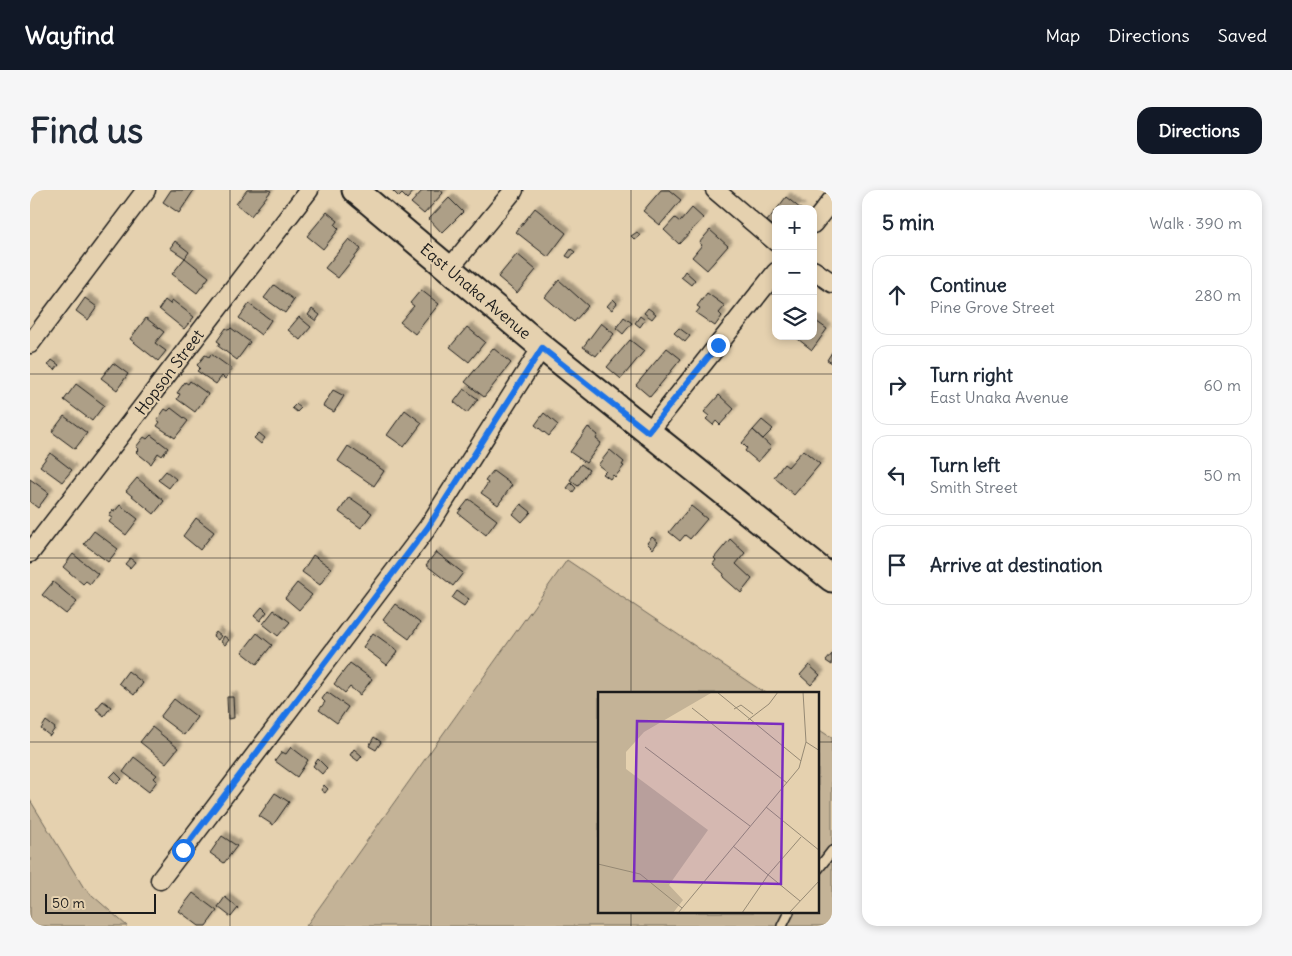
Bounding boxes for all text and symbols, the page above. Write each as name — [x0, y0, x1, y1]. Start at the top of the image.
text: Wayfind — [25, 20, 114, 50]
text: Map — [1045, 24, 1080, 47]
text: Directions — [1108, 24, 1190, 47]
text: Saved — [1218, 24, 1267, 47]
button: Directions — [1137, 107, 1262, 154]
text: Find us — [30, 108, 143, 152]
map controls — [772, 205, 817, 340]
button: + — [772, 205, 817, 250]
text: 5 min — [882, 209, 934, 236]
text: Walk · 390 m — [1149, 213, 1242, 233]
street label: East Unaka Avenue — [416, 239, 536, 343]
button: − — [772, 250, 817, 295]
text: Continue — [930, 273, 1007, 297]
icon: ahead — [883, 281, 911, 309]
text: 280 m — [1195, 285, 1241, 305]
button: layers — [772, 295, 817, 340]
text: Pine Grove Street — [930, 297, 1055, 317]
street label: Hopson Street — [130, 325, 208, 419]
route end — [707, 334, 730, 357]
text: Turn right — [930, 363, 1013, 387]
icon: right — [883, 371, 911, 399]
text: 60 m — [1203, 375, 1241, 395]
text: East Unaka Avenue — [930, 387, 1069, 407]
text: Turn left — [930, 453, 1000, 477]
icon: left — [883, 461, 911, 489]
text: 50 m — [1203, 465, 1241, 485]
text: Smith Street — [930, 477, 1018, 497]
icon: arrive — [883, 551, 911, 579]
text: Arrive at destination — [930, 553, 1103, 577]
inset map — [598, 692, 819, 914]
route start — [172, 839, 195, 862]
scale bar — [45, 891, 156, 914]
text: 50 m — [52, 894, 85, 912]

